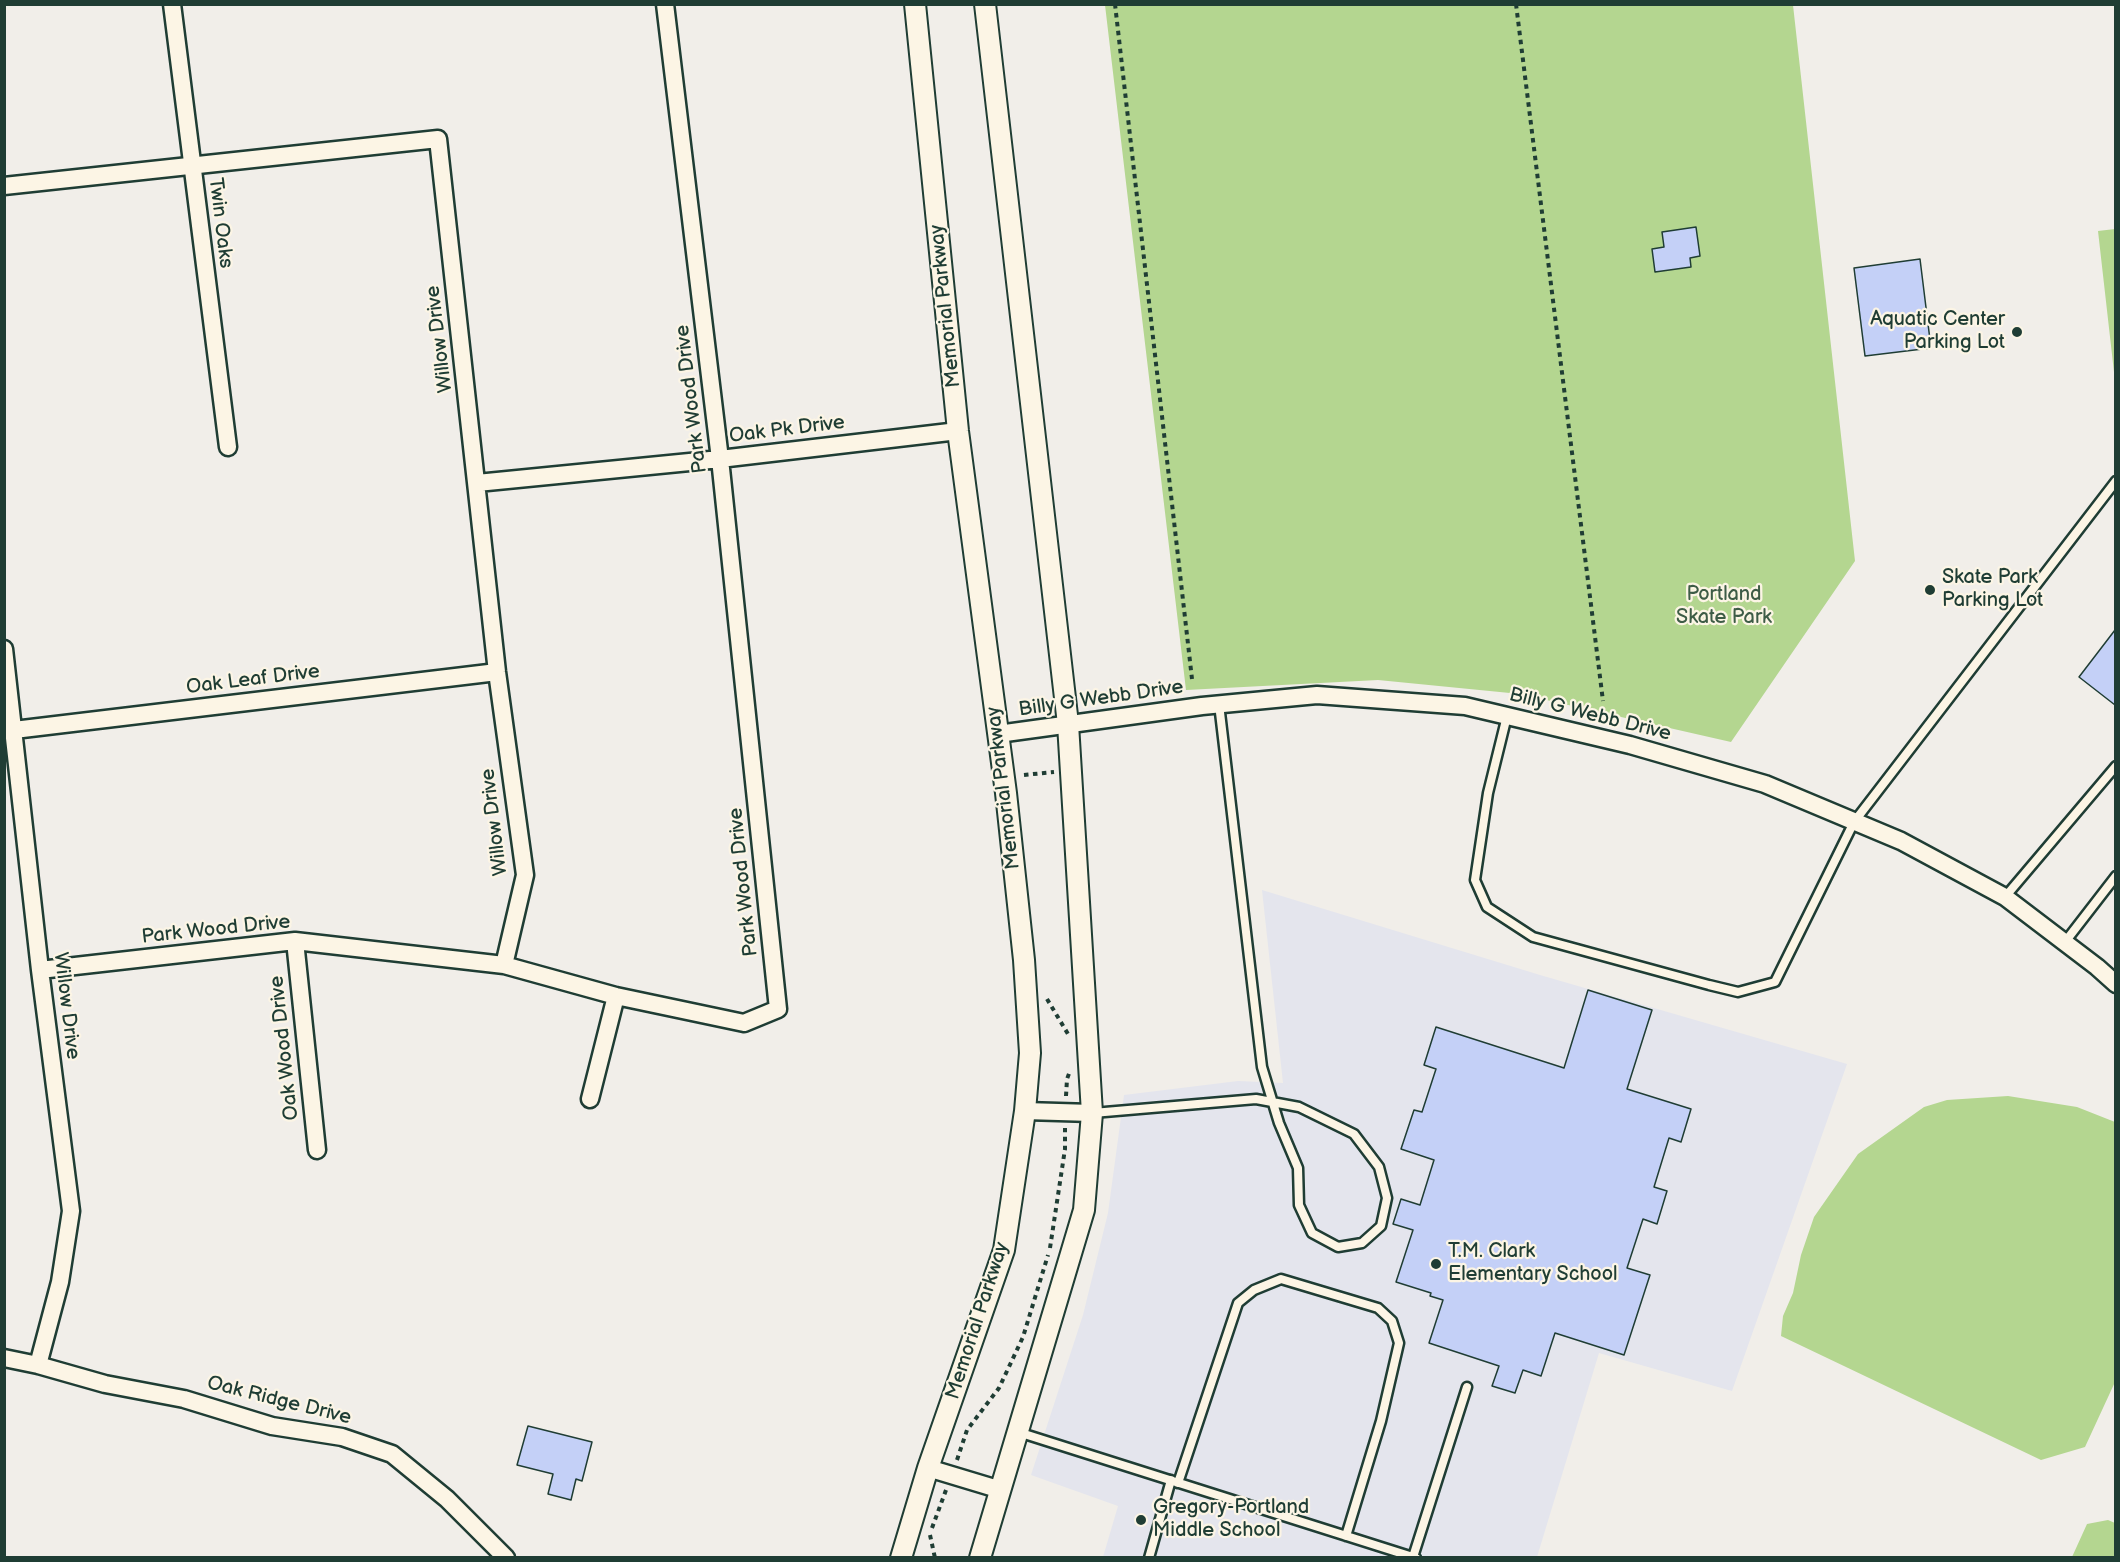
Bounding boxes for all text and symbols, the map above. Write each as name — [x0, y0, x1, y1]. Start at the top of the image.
street label: Twin Oaks — [203, 176, 237, 270]
street label: Memorial Parkway — [926, 223, 966, 389]
street label: Willow Drive — [422, 284, 458, 394]
place label: Aquatic Center Parking Lot — [1870, 308, 2005, 355]
street label: Park Wood Drive — [671, 323, 713, 475]
marker: Aquatic Center Parking Lot — [2010, 325, 2024, 339]
street label: Oak Pk Drive — [728, 411, 846, 449]
place label: Skate Park Parking Lot — [1942, 566, 2043, 613]
park label: Portland Skate Park — [1676, 583, 1772, 630]
marker: Skate Park Parking Lot — [1923, 583, 1937, 597]
street label: Oak Leaf Drive — [185, 660, 321, 700]
street label: Billy G Webb Drive — [1017, 676, 1185, 722]
street label: Billy G Webb Drive — [1507, 683, 1673, 747]
street label: Memorial Parkway — [982, 705, 1026, 871]
street label: Willow Drive — [477, 767, 513, 877]
street label: Park Wood Drive — [724, 807, 764, 957]
street label: Park Wood Drive — [141, 910, 291, 950]
street label: Willow Drive — [48, 951, 84, 1061]
street label: Oak Wood Drive — [265, 975, 305, 1121]
street label: Memorial Parkway — [941, 1239, 1015, 1403]
place label: T.M. Clark Elementary School — [1448, 1240, 1618, 1287]
marker: T.M. Clark Elementary School — [1429, 1257, 1443, 1271]
street label: Oak Ridge Drive — [204, 1371, 354, 1431]
place label: Gregory-Portland Middle School — [1153, 1496, 1309, 1543]
marker: Gregory-Portland Middle School — [1134, 1513, 1148, 1527]

